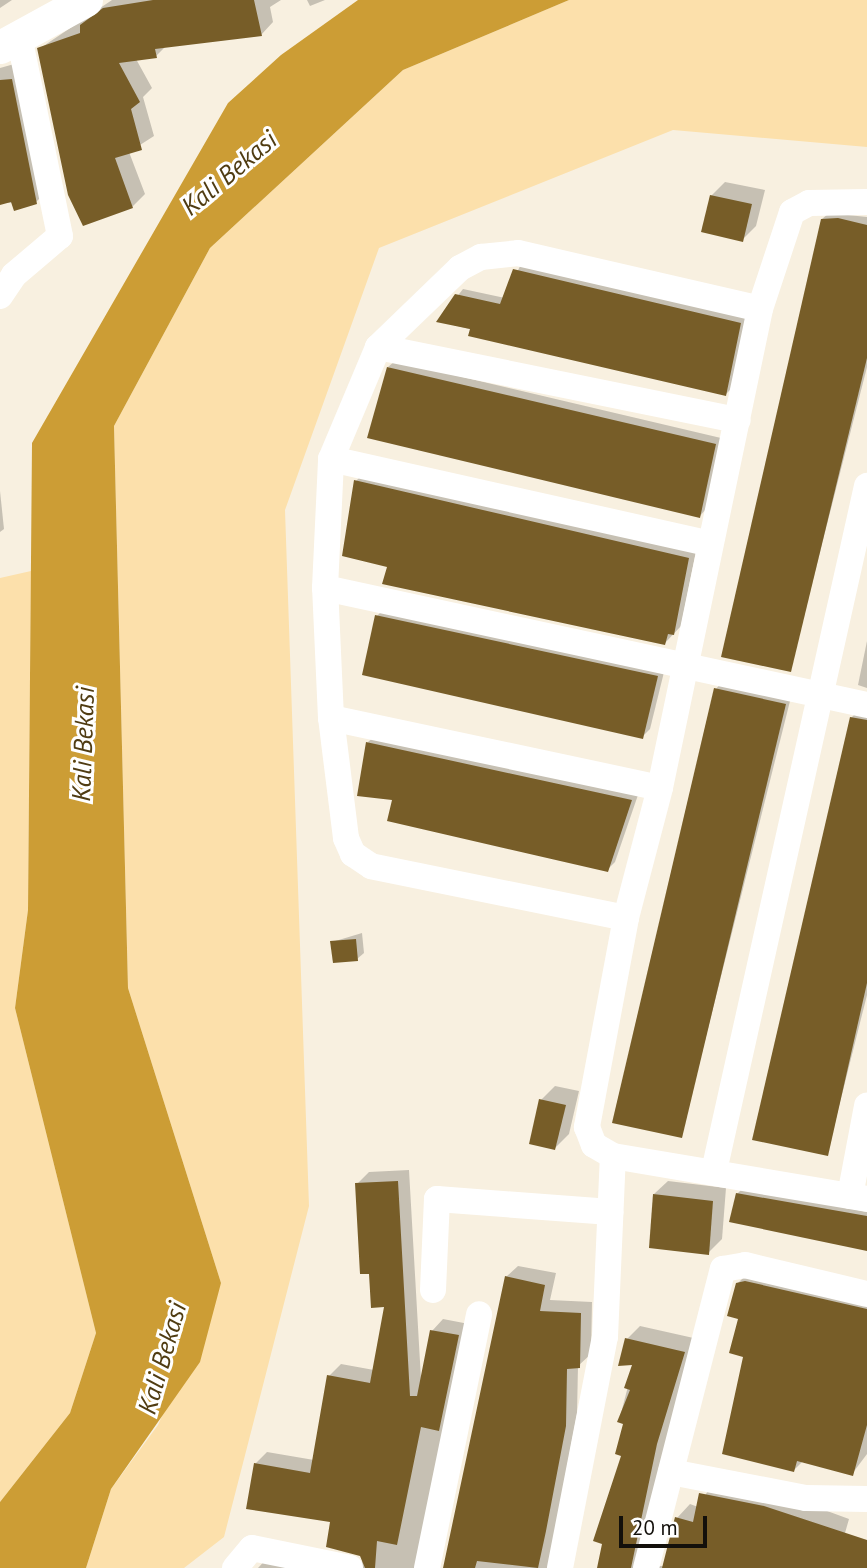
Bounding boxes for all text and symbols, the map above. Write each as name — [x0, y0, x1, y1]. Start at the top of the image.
water label: Kali Bekasi — [175, 124, 283, 222]
water label: Kali Bekasi — [65, 686, 101, 802]
water label: Kali Bekasi — [131, 1298, 193, 1418]
scale bar — [622, 1502, 710, 1546]
text: 20 m — [632, 1514, 678, 1541]

